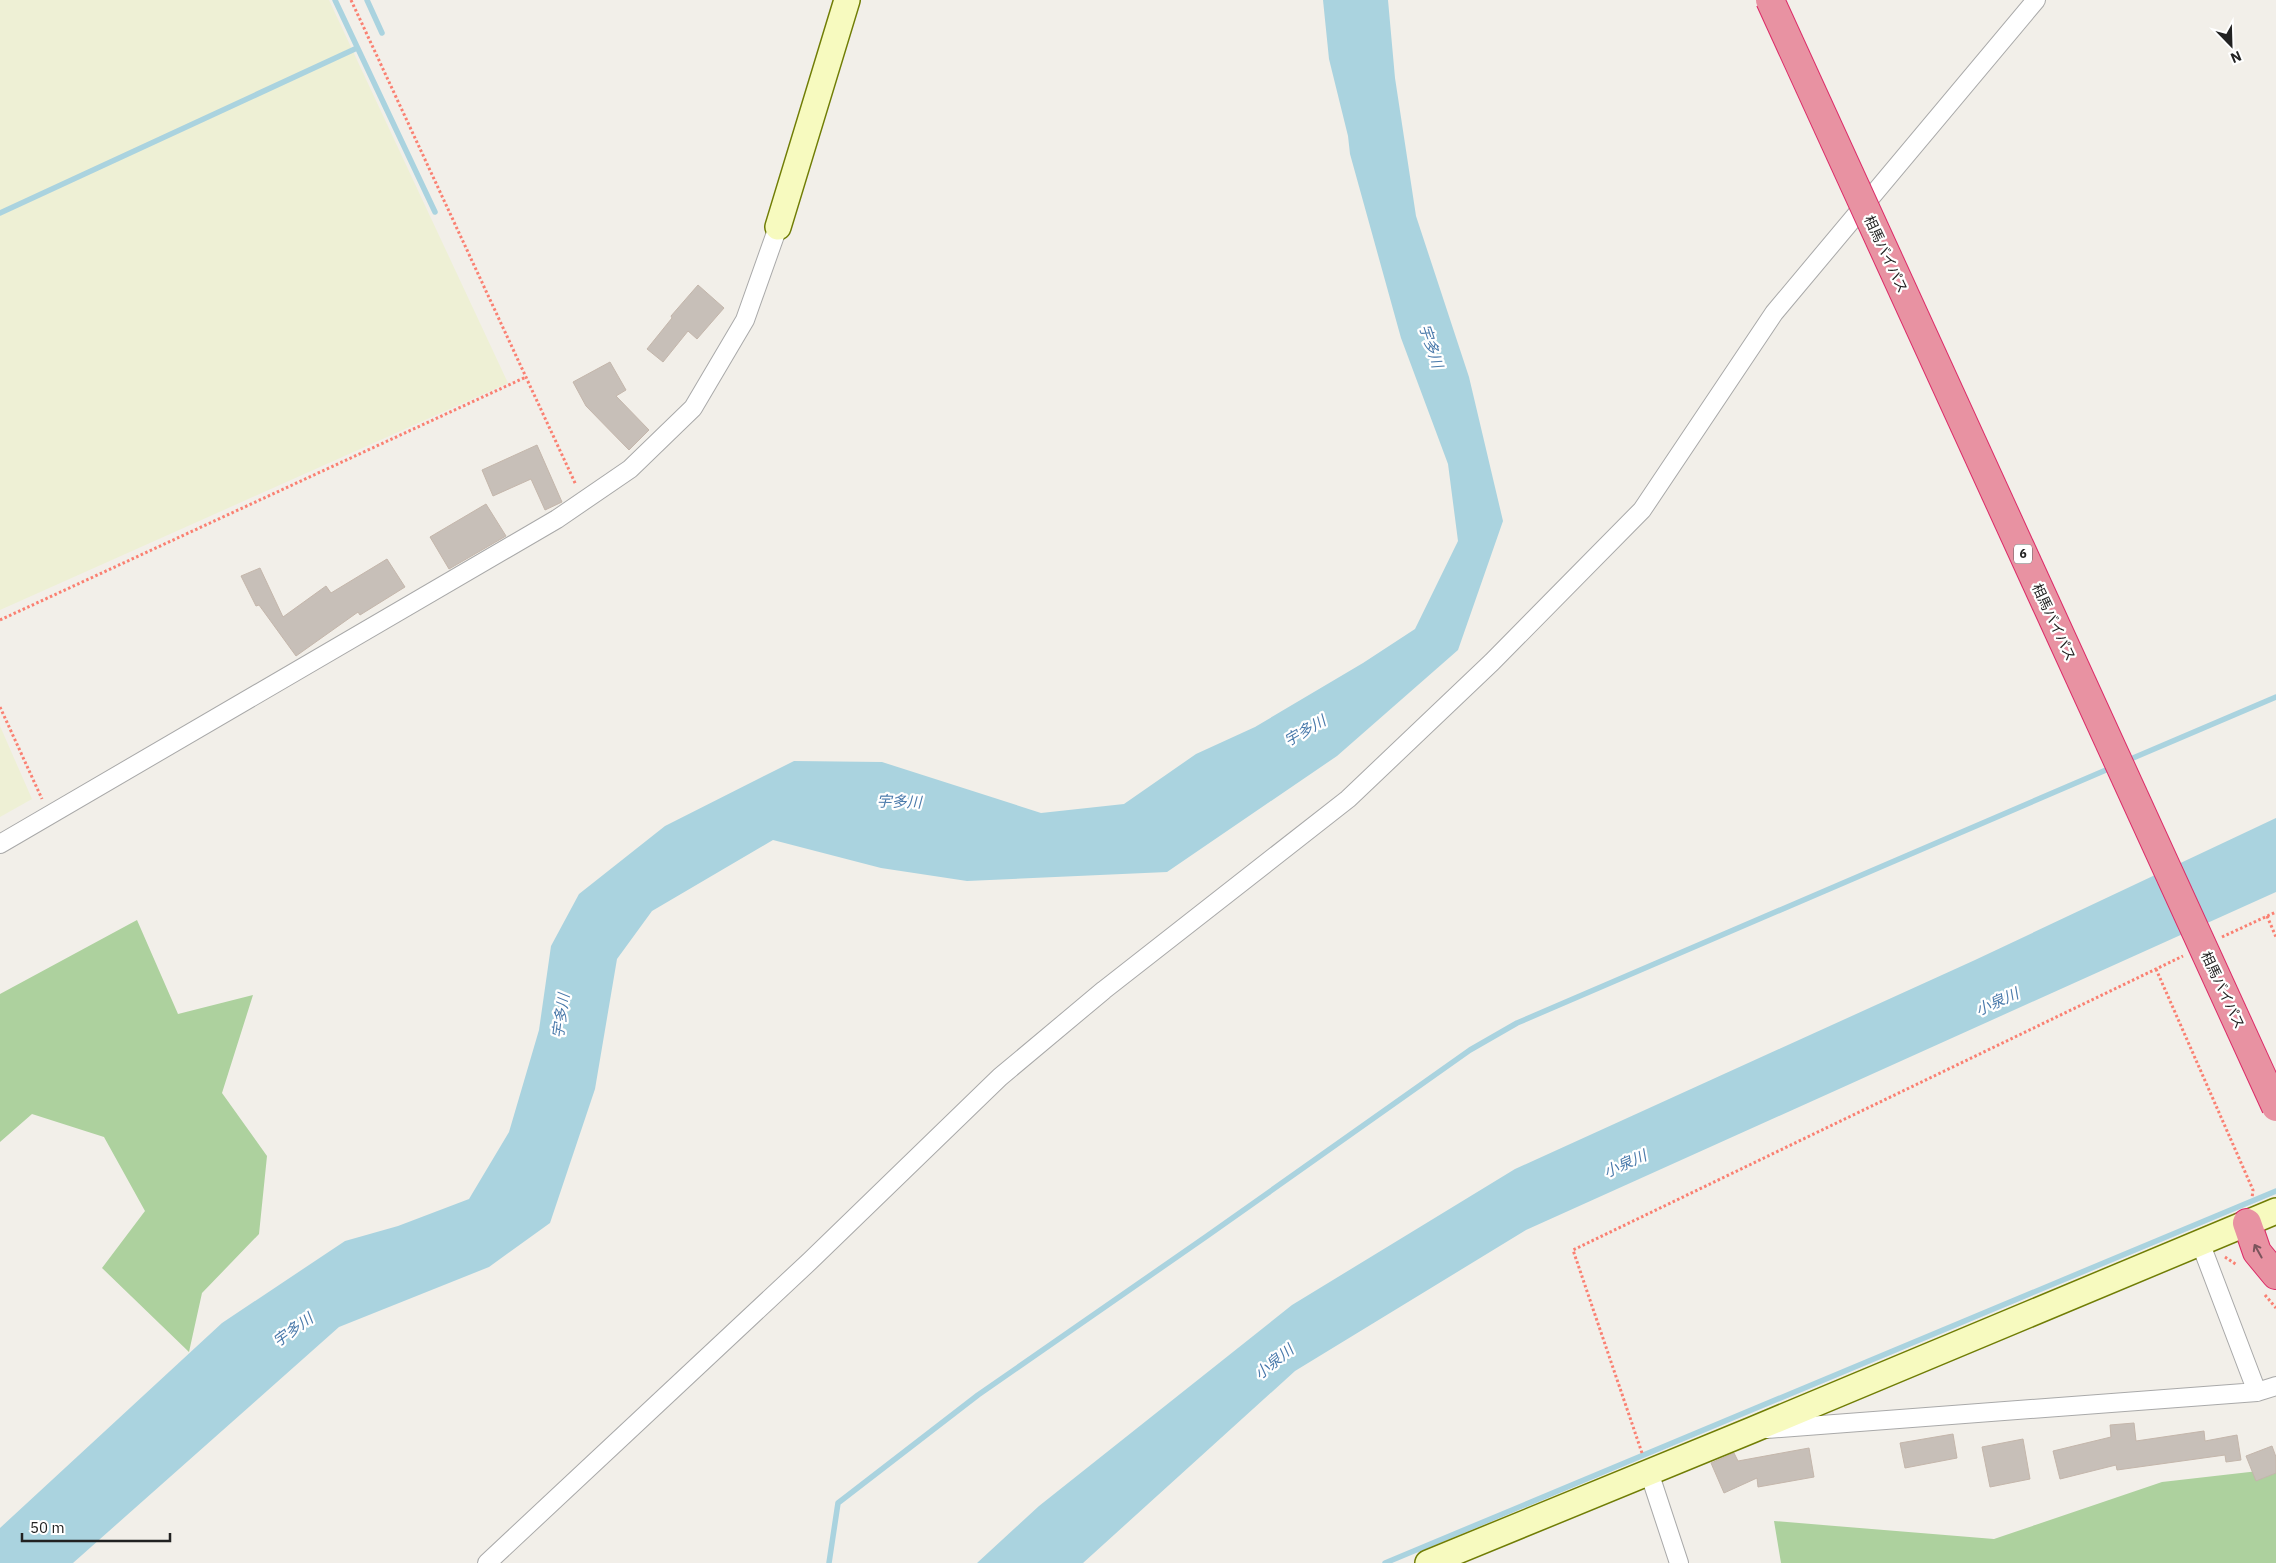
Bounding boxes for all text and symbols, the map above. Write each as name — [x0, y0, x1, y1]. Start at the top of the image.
north arrow — [2206, 20, 2256, 70]
text: N — [2228, 47, 2244, 67]
street label: 相馬バイパス — [1860, 212, 1912, 296]
water label: 宇多川 — [1415, 322, 1448, 372]
road number: 6 — [2014, 544, 2032, 564]
street label: 相馬バイパス — [2028, 580, 2080, 664]
water label: 宇多川 — [1281, 710, 1331, 750]
water label: 宇多川 — [876, 792, 924, 811]
street label: 相馬バイパス — [2197, 948, 2249, 1032]
water label: 小泉川 — [1972, 983, 2023, 1019]
water label: 宇多川 — [548, 990, 573, 1040]
water label: 小泉川 — [1600, 1145, 1651, 1181]
one-way arrow — [2253, 1243, 2263, 1258]
water label: 宇多川 — [269, 1308, 318, 1351]
water label: 小泉川 — [1250, 1339, 1299, 1383]
scale bar — [22, 1510, 170, 1542]
text: 50 m — [30, 1518, 65, 1537]

